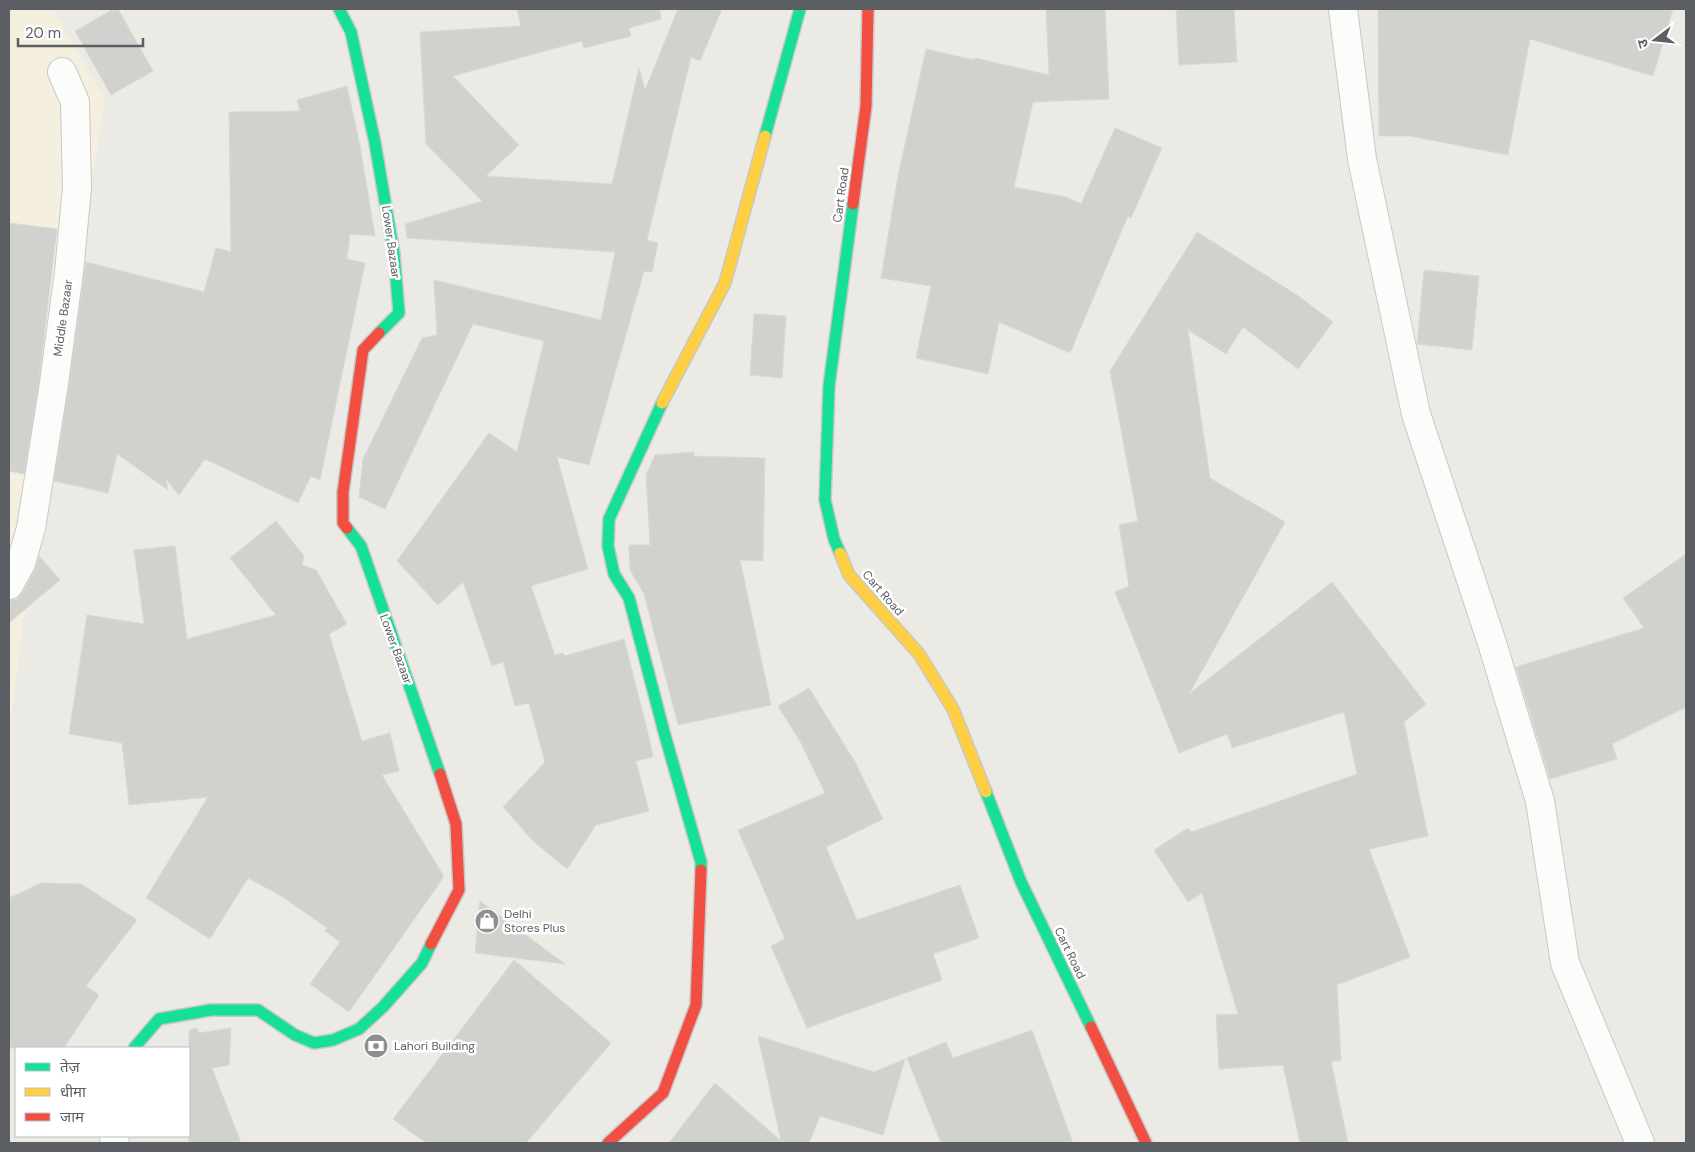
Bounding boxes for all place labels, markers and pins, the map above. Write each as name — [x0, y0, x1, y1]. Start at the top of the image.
place label: Delhi Stores Plus — [504, 906, 565, 936]
shop icon: Delhi Stores Plus — [474, 908, 500, 934]
bank icon: Lahori Building — [363, 1033, 389, 1059]
place label: Lahori Building — [394, 1038, 475, 1054]

